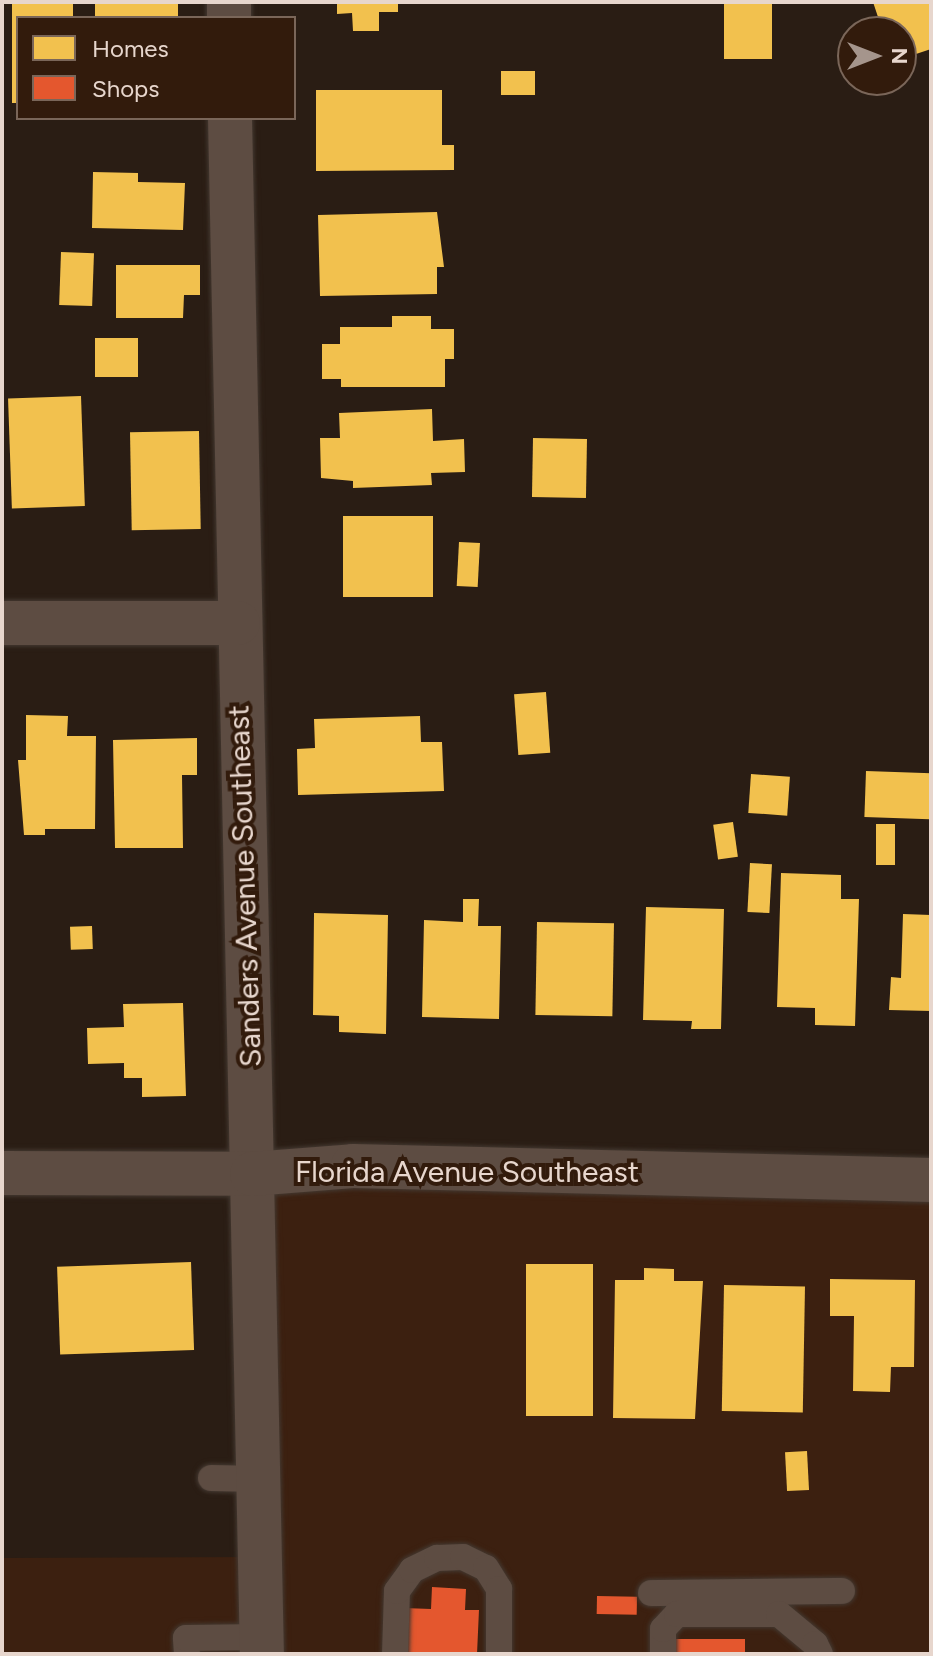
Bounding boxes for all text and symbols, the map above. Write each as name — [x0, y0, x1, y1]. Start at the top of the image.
legend — [16, 16, 296, 120]
north arrow — [837, 16, 917, 96]
text: Homes — [92, 34, 169, 63]
text: N — [886, 47, 913, 65]
text: Shops — [92, 74, 159, 103]
street label: Sanders Avenue Southeast — [221, 704, 269, 1068]
street label: Florida Avenue Southeast — [295, 1154, 639, 1190]

